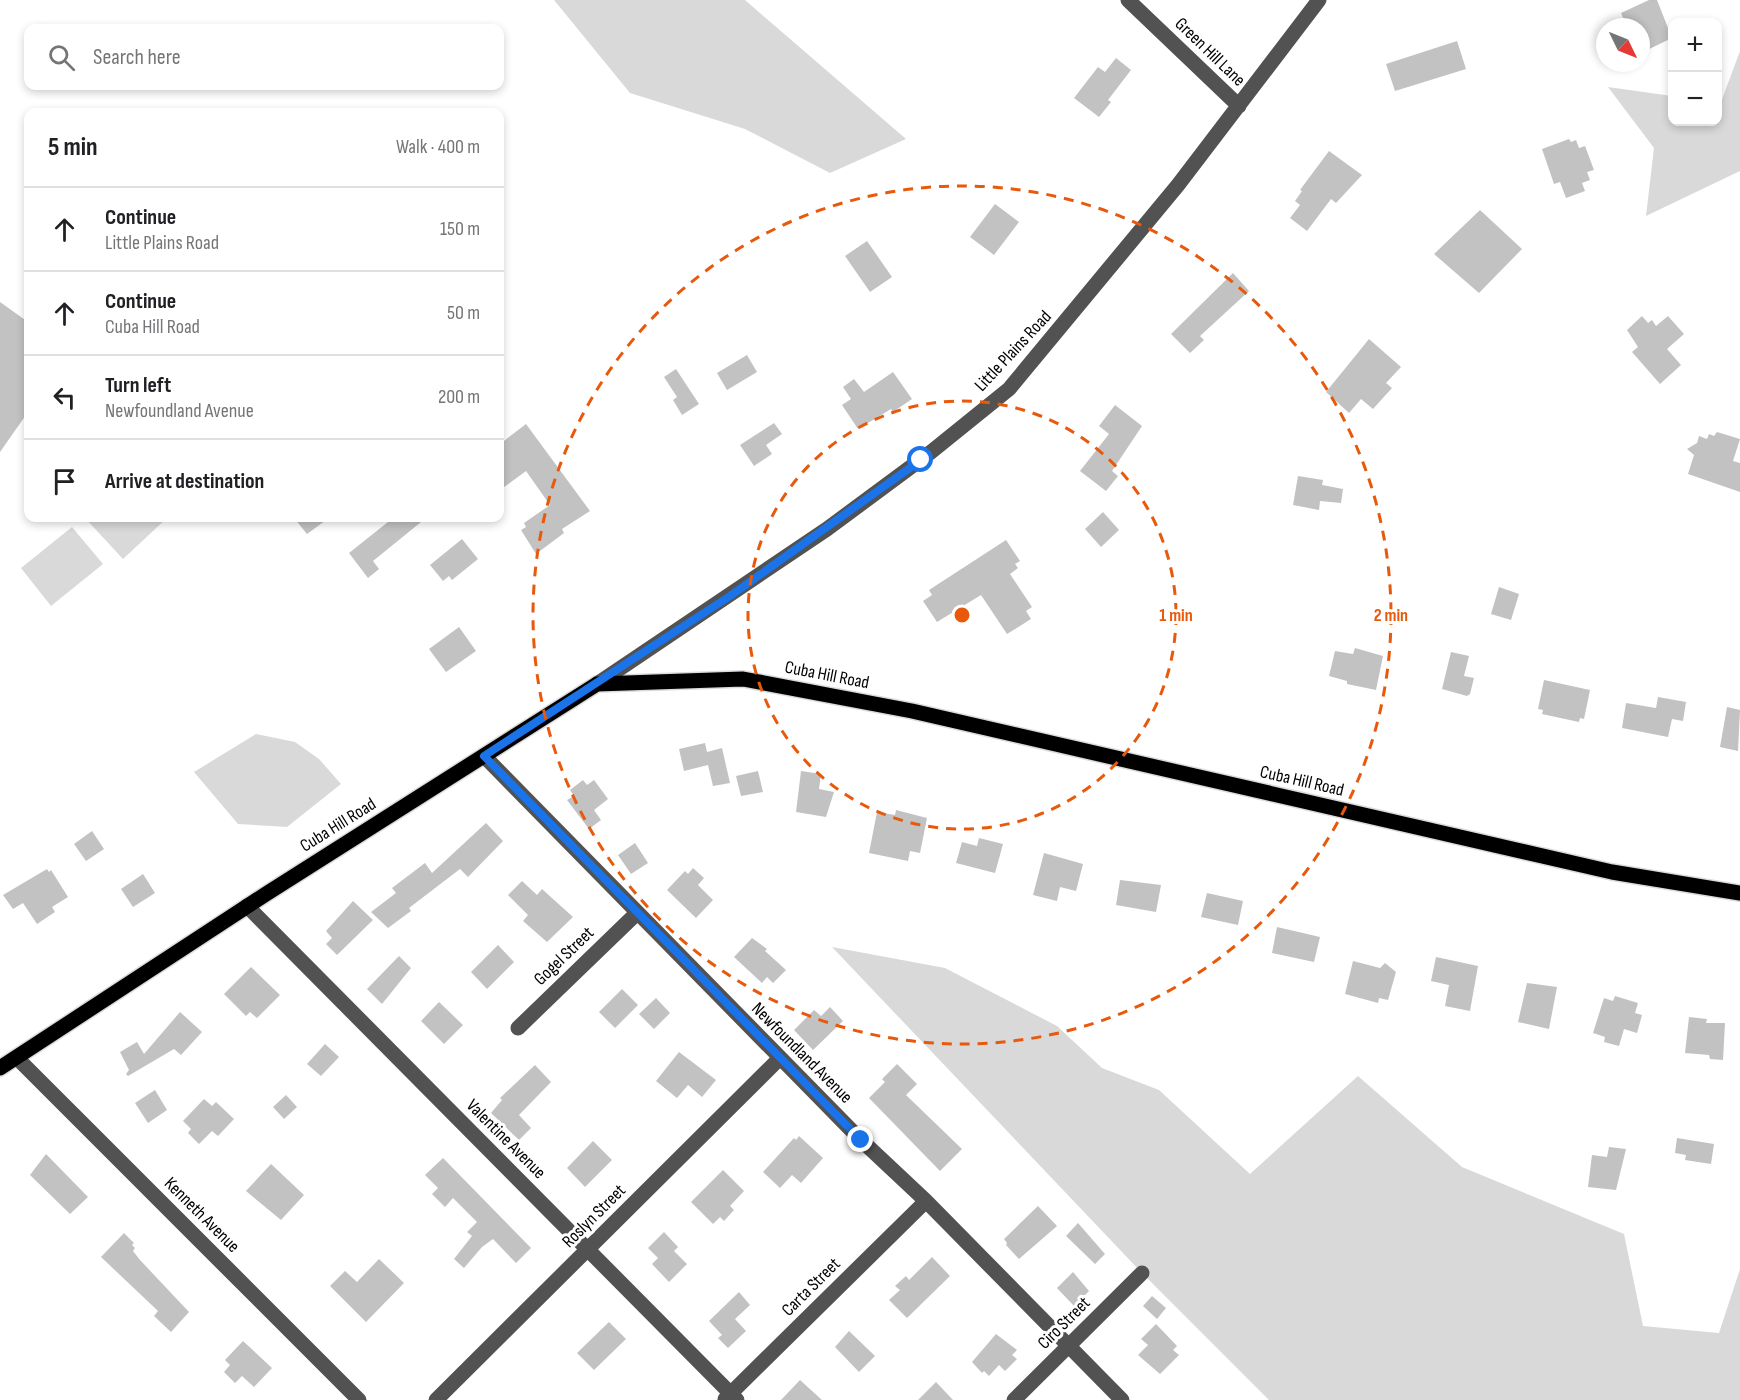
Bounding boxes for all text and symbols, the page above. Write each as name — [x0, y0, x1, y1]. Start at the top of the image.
street label: Green Hill Lane — [1171, 13, 1249, 91]
north arrow — [1596, 18, 1650, 72]
map controls — [1668, 18, 1722, 126]
button: + — [1668, 18, 1722, 72]
search box — [24, 24, 504, 90]
icon: search — [45, 41, 78, 74]
text: Search here — [93, 44, 180, 71]
button: − — [1668, 72, 1722, 126]
text: 5 min — [48, 132, 98, 163]
text: Walk · 400 m — [396, 135, 480, 159]
text: Continue — [105, 204, 176, 231]
icon: ahead — [48, 213, 81, 246]
text: 150 m — [440, 217, 480, 241]
text: Little Plains Road — [105, 231, 219, 255]
text: Continue — [105, 288, 176, 315]
icon: ahead — [48, 297, 81, 330]
text: 50 m — [447, 301, 480, 325]
street label: Little Plains Road — [970, 306, 1056, 396]
text: Cuba Hill Road — [105, 315, 200, 339]
text: Turn left — [105, 372, 171, 399]
icon: left — [48, 381, 81, 414]
text: 200 m — [438, 385, 480, 409]
text: Newfoundland Avenue — [105, 399, 254, 423]
route start — [907, 446, 933, 472]
icon: arrive — [48, 465, 81, 498]
text: Arrive at destination — [105, 468, 264, 495]
centre of rings — [952, 605, 972, 625]
text: 1 min — [1159, 605, 1193, 626]
text: 2 min — [1374, 605, 1408, 626]
street label: Cuba Hill Road — [783, 657, 871, 693]
street label: Cuba Hill Road — [1258, 761, 1346, 801]
street label: Cuba Hill Road — [296, 793, 380, 857]
street label: Gogel Street — [530, 922, 599, 990]
street label: Newfoundland Avenue — [747, 998, 857, 1108]
street label: Valentine Avenue — [462, 1095, 550, 1183]
route end — [847, 1126, 873, 1152]
street label: Kenneth Avenue — [160, 1173, 244, 1257]
street label: Roslyn Street — [558, 1180, 630, 1252]
street label: Carta Street — [777, 1253, 845, 1321]
street label: Ciro Street — [1033, 1292, 1095, 1354]

